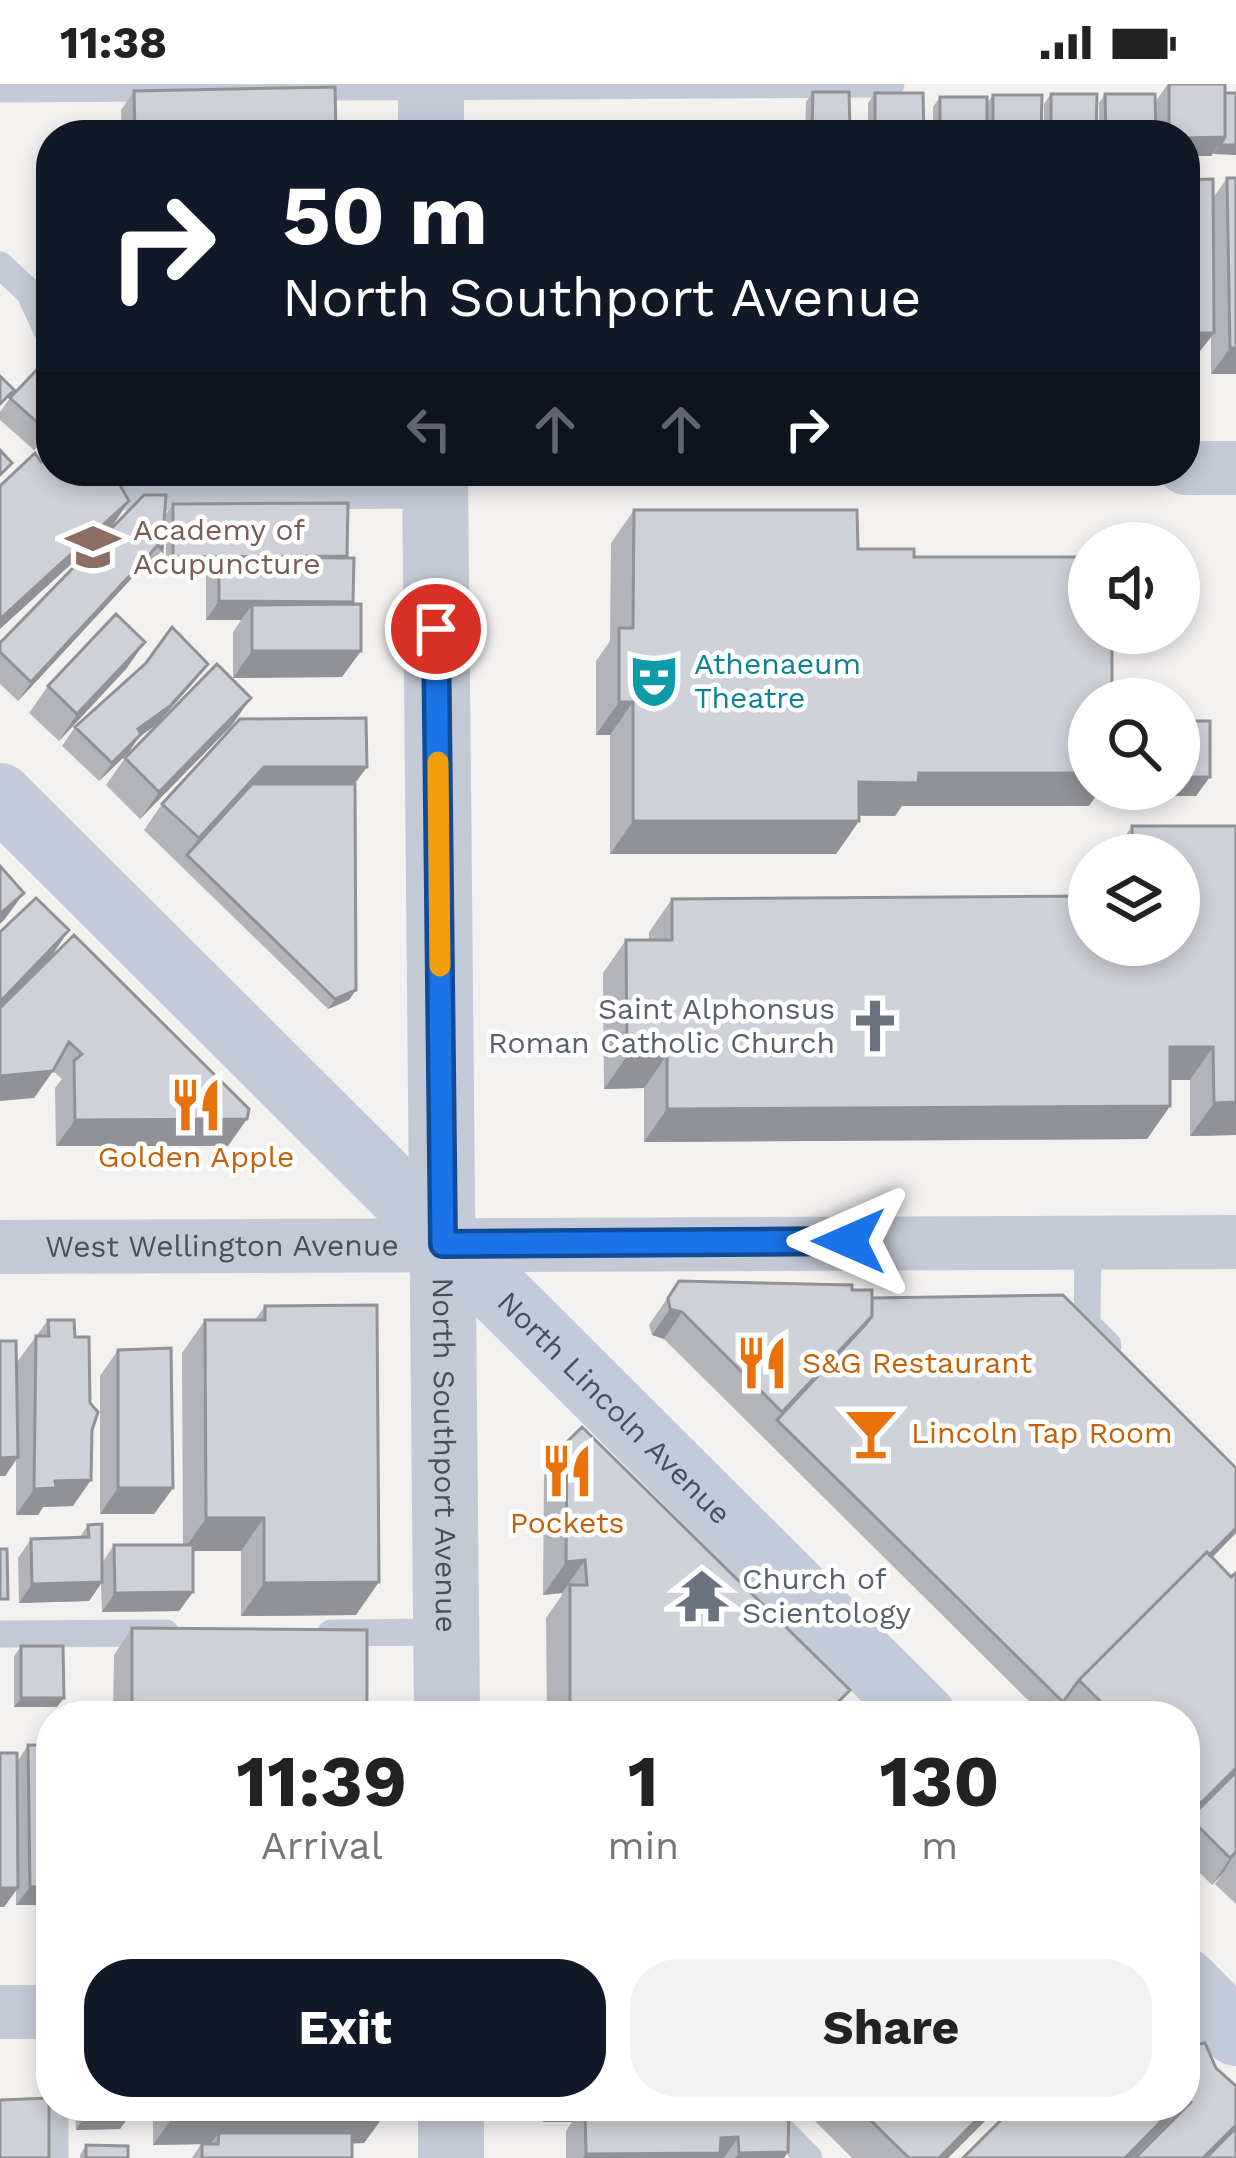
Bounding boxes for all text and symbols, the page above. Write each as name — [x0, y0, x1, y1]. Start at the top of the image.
text: 11:38 — [60, 16, 167, 69]
text: 50 m — [282, 166, 488, 264]
icon: right — [84, 168, 240, 324]
text: North Southport Avenue — [282, 266, 921, 329]
icon: left — [396, 396, 462, 462]
icon: ahead — [522, 396, 588, 462]
icon: ahead — [648, 396, 714, 462]
icon: right — [774, 396, 840, 462]
place label: Academy of Acupuncture — [133, 512, 321, 581]
school or university icon: Academy of Acupuncture — [64, 518, 122, 576]
map controls — [1068, 522, 1200, 966]
button: sound — [1068, 522, 1200, 654]
pin — [385, 578, 487, 680]
icon: arrive — [403, 596, 469, 662]
place label: Athenaeum Theatre — [694, 646, 861, 715]
theatre icon: Athenaeum Theatre — [625, 652, 683, 710]
button: search — [1068, 678, 1200, 810]
button: layers — [1068, 834, 1200, 966]
place label: Saint Alphonsus Roman Catholic Church — [488, 991, 835, 1060]
church icon: Saint Alphonsus Roman Catholic Church — [846, 997, 904, 1055]
restaurant icon: Golden Apple — [167, 1076, 225, 1134]
place label: Golden Apple — [98, 1139, 294, 1174]
position arrow — [786, 1178, 912, 1304]
street label: West Wellington Avenue — [45, 1227, 399, 1264]
street label: North Southport Avenue — [426, 1277, 464, 1633]
street label: North Lincoln Avenue — [491, 1284, 738, 1531]
restaurant icon: S&G Restaurant — [733, 1334, 791, 1392]
place label: S&G Restaurant — [802, 1345, 1033, 1380]
bar icon: Lincoln Tap Room — [842, 1404, 900, 1462]
place label: Lincoln Tap Room — [911, 1415, 1173, 1450]
restaurant icon: Pockets — [538, 1442, 596, 1500]
place label: Pockets — [510, 1505, 624, 1540]
place label: Church of Scientology — [742, 1561, 911, 1630]
temple icon: Church of Scientology — [673, 1567, 731, 1625]
text: 11:39 — [236, 1739, 407, 1823]
text: 1 — [628, 1739, 659, 1823]
text: 130 — [880, 1739, 1000, 1823]
text: Arrival — [261, 1823, 383, 1868]
text: min — [608, 1823, 679, 1868]
text: m — [921, 1823, 958, 1868]
button: Exit — [84, 1959, 606, 2097]
button: Share — [630, 1959, 1152, 2097]

